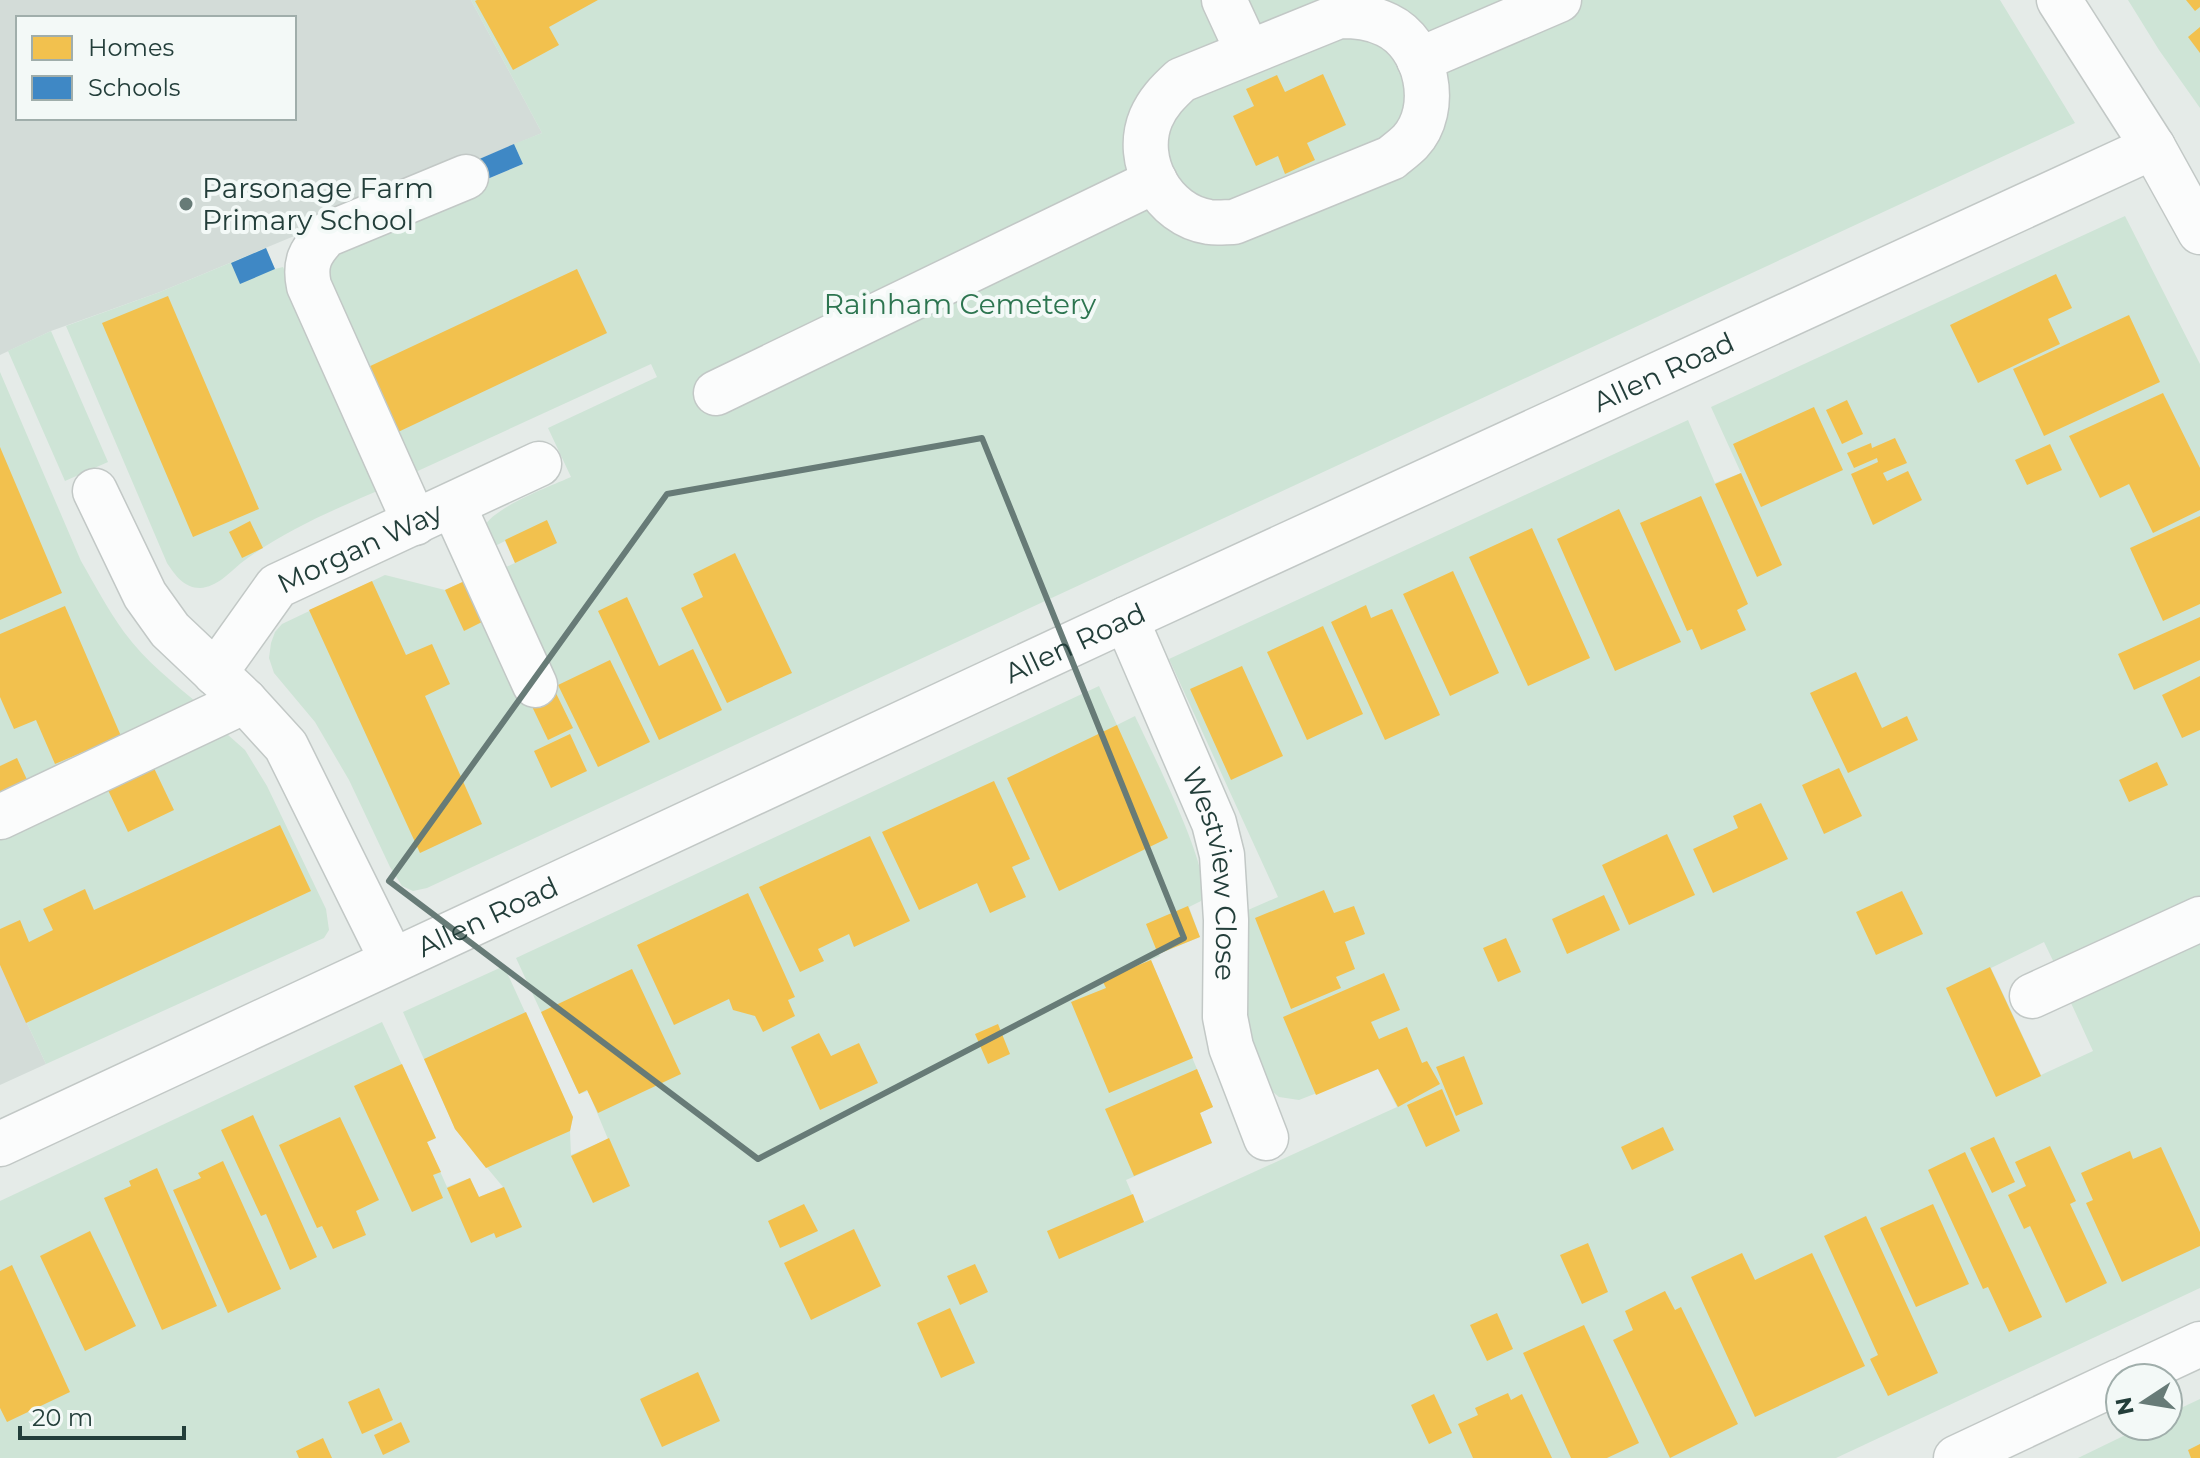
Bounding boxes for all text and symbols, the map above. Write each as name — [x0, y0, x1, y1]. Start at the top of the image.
legend — [16, 16, 296, 120]
text: Homes — [88, 33, 174, 62]
text: Schools — [88, 73, 181, 102]
place label: Parsonage Farm Primary School — [202, 171, 434, 237]
marker: Parsonage Farm Primary School — [177, 195, 195, 213]
park label: Rainham Cemetery — [824, 287, 1097, 321]
street label: Allen Road — [1588, 325, 1740, 419]
street label: Morgan Way — [272, 494, 448, 600]
street label: Allen Road — [999, 595, 1151, 690]
street label: Westview Close — [1175, 762, 1243, 981]
street label: Allen Road — [412, 869, 563, 964]
north arrow — [2104, 1362, 2184, 1442]
scale bar — [20, 1390, 184, 1440]
text: N — [2110, 1395, 2140, 1418]
text: 20 m — [32, 1403, 93, 1432]

